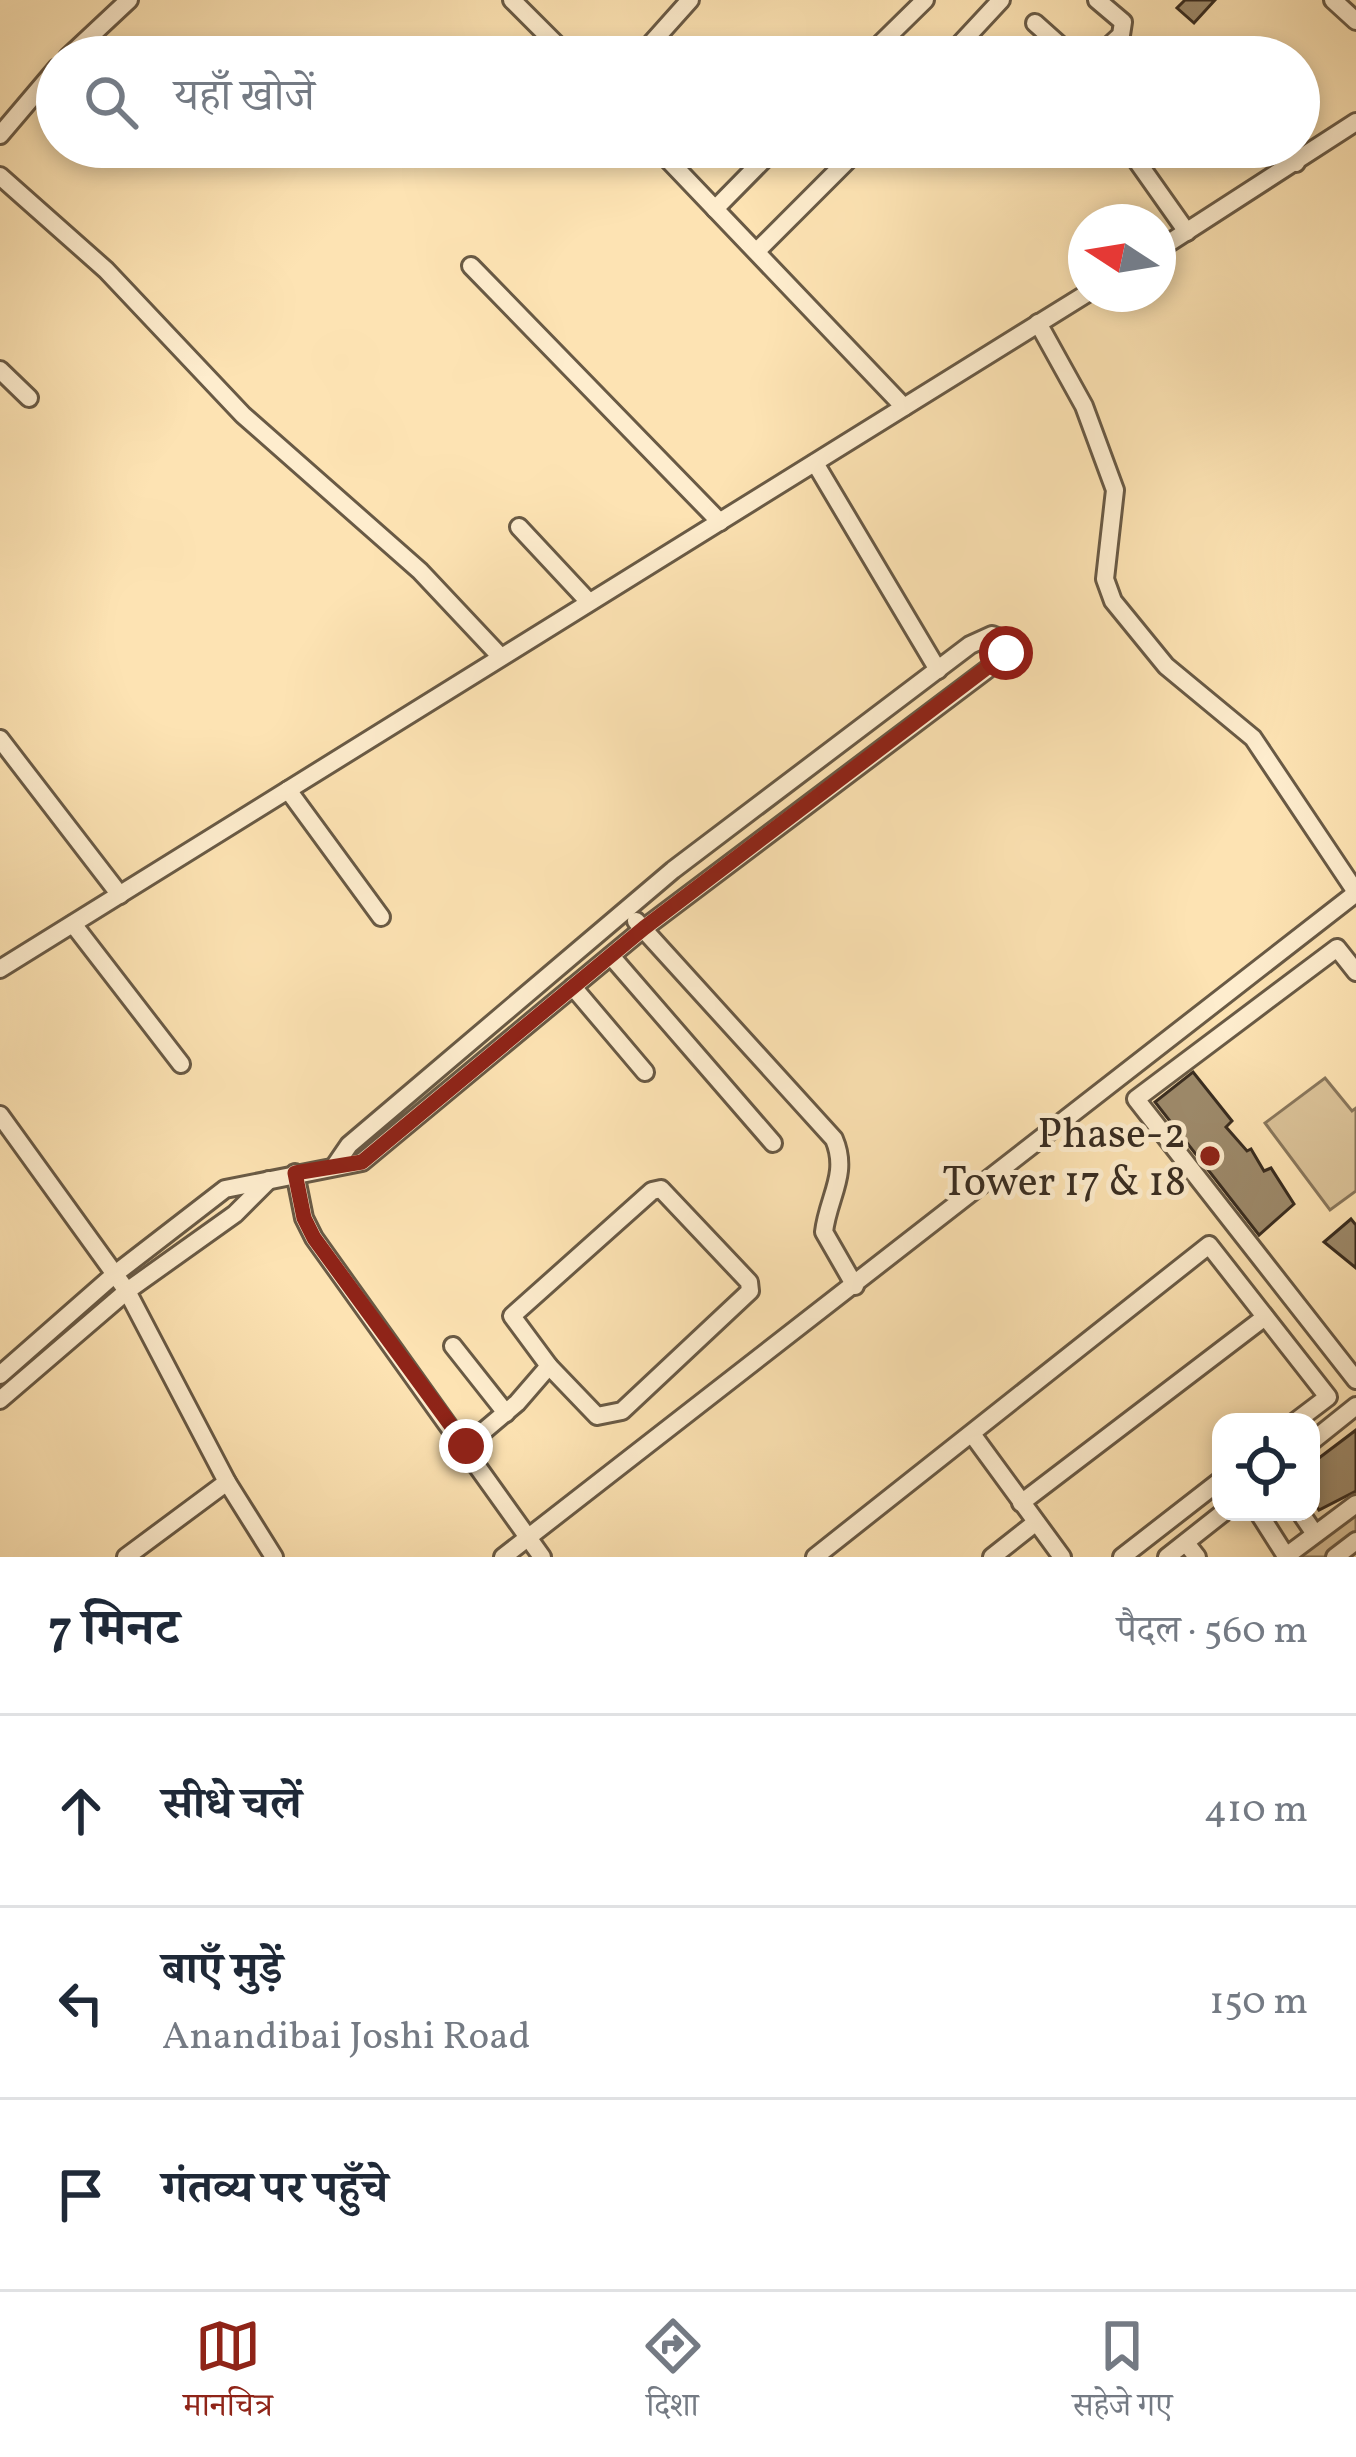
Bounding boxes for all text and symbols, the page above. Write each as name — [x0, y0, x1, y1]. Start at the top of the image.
search box — [36, 36, 1320, 168]
text: यहाँ खोजें — [174, 67, 315, 130]
icon: search — [78, 69, 144, 135]
north arrow — [1068, 204, 1176, 312]
route start — [979, 626, 1033, 680]
place label: Phase-2 Tower 17 & 18 — [942, 1107, 1186, 1214]
marker: Phase-2 Tower 17 & 18 — [1197, 1143, 1223, 1169]
map controls — [1212, 1413, 1320, 1521]
button: locate — [1212, 1413, 1320, 1521]
route end — [439, 1419, 493, 1473]
text: 7 मिनट — [48, 1595, 179, 1666]
text: पैदल · 560 m — [1117, 1605, 1308, 1659]
text: सीधे चलें — [162, 1775, 302, 1838]
icon: ahead — [48, 1778, 114, 1844]
text: 410 m — [1204, 1784, 1308, 1838]
text: बाएँ मुड़ें — [162, 1940, 283, 2003]
icon: left — [48, 1970, 114, 2036]
text: 150 m — [1209, 1976, 1308, 2030]
text: Anandibai Joshi Road — [162, 2011, 531, 2065]
text: गंतव्य पर पहुँचे — [162, 2159, 388, 2222]
icon: arrive — [48, 2162, 114, 2228]
tab: मानचित्र — [183, 2313, 273, 2437]
tab: दिशा — [640, 2313, 706, 2437]
tab: सहेजे गए — [1072, 2313, 1173, 2437]

